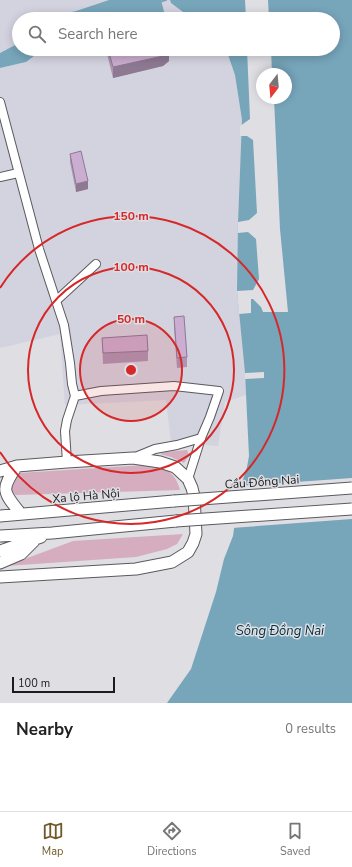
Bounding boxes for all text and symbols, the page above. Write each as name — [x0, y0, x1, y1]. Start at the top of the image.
search box — [12, 12, 340, 56]
icon: search — [26, 23, 48, 45]
text: Search here — [58, 24, 138, 44]
north arrow — [256, 68, 292, 104]
text: 150 m — [113, 208, 149, 224]
text: 100 m — [113, 259, 149, 275]
text: 50 m — [117, 311, 145, 327]
centre of rings — [124, 363, 138, 377]
street label: Cầu Đồng Nai — [224, 471, 300, 493]
street label: Xa lộ Hà Nội — [52, 485, 120, 507]
water label: Sông Đồng Nai — [236, 622, 325, 640]
scale bar — [12, 675, 115, 694]
text: 100 m — [18, 676, 50, 691]
text: Nearby — [16, 718, 73, 741]
text: 0 results — [285, 720, 336, 738]
tab: Map — [42, 820, 64, 859]
tab: Directions — [147, 820, 197, 859]
tab: Saved — [280, 820, 310, 859]

